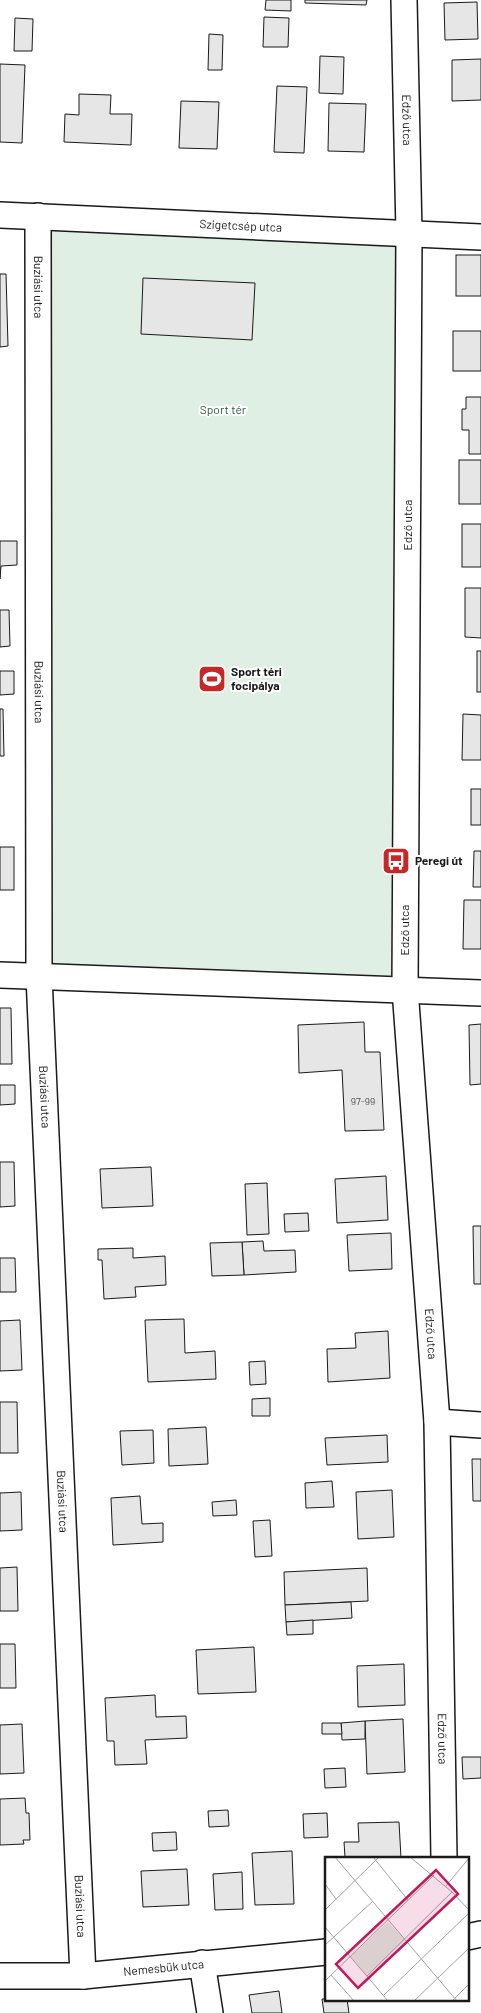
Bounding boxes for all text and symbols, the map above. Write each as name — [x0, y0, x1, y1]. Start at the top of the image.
street label: Edző utca — [400, 94, 415, 146]
street label: Szigetcsép utca — [199, 216, 283, 234]
street label: Buziási utca — [32, 256, 46, 318]
park label: Sport tér — [200, 402, 247, 416]
street label: Edző utca — [400, 500, 414, 550]
street label: Buziási utca — [33, 661, 47, 723]
sports icon: Sport téri focipálya — [197, 664, 227, 694]
place label: Sport téri focipálya — [231, 664, 282, 692]
bus stop icon: Peregi út — [381, 846, 411, 876]
place label: Peregi út — [415, 853, 463, 867]
street label: Edző utca — [397, 905, 411, 955]
street label: Buziási utca — [37, 1065, 54, 1128]
house number: 97-99 — [351, 1095, 375, 1107]
street label: Edző utca — [423, 1308, 440, 1360]
street label: Buziási utca — [55, 1470, 71, 1533]
street label: Edző utca — [436, 1713, 450, 1764]
inset map — [325, 1857, 468, 2000]
street label: Buziási utca — [73, 1874, 89, 1938]
street label: Nemesbük utca — [123, 1956, 204, 1978]

